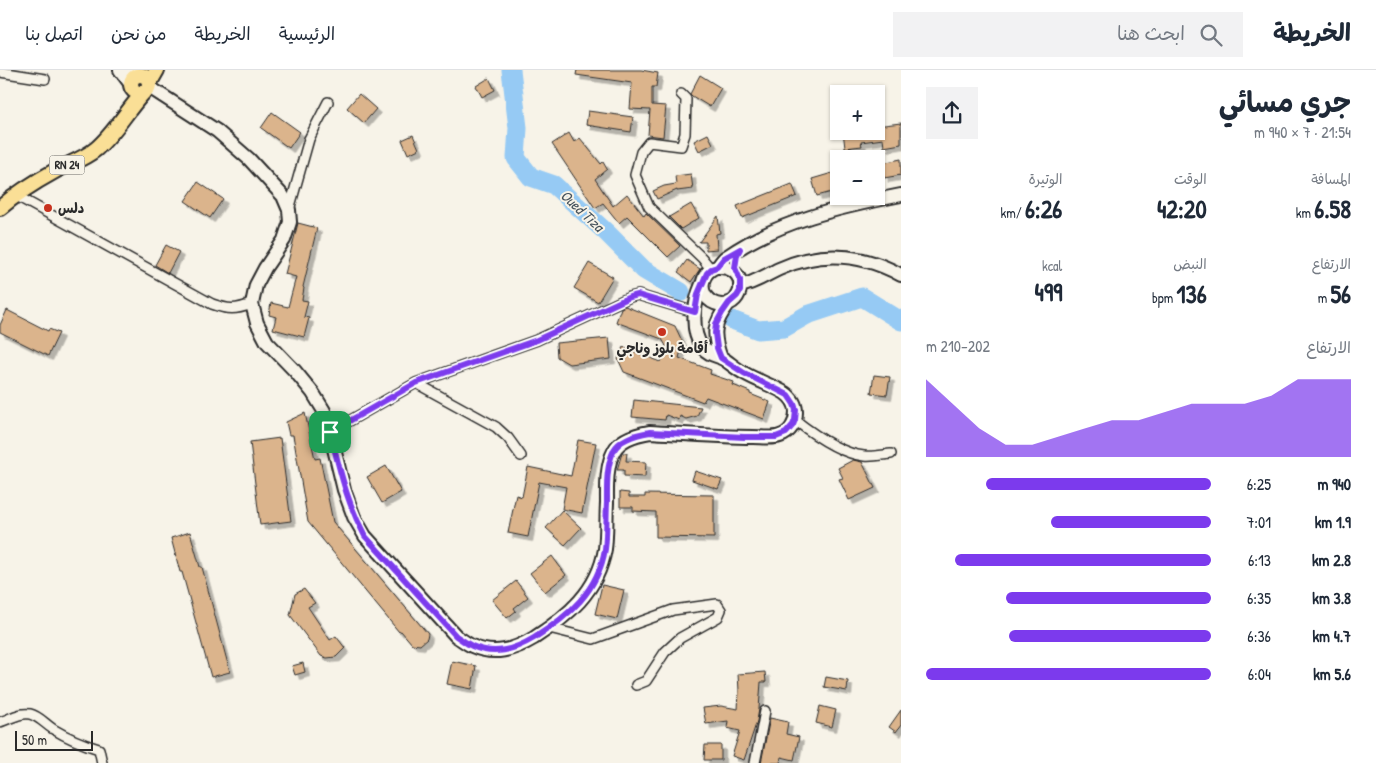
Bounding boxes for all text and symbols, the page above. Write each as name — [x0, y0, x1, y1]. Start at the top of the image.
search box — [893, 12, 1243, 57]
text: الخريطة — [1273, 16, 1351, 48]
text: ابحث هنا — [1117, 20, 1185, 46]
text: اتصل بنا — [25, 21, 83, 46]
text: من نحن — [111, 21, 167, 46]
text: الخريطة — [195, 21, 251, 46]
text: الرئيسية — [279, 21, 335, 46]
icon: search — [1197, 21, 1225, 49]
text: جري مسائي — [1219, 83, 1351, 121]
map controls — [830, 85, 885, 205]
button: + — [830, 85, 885, 140]
button: share — [926, 87, 978, 139]
text: 21:54 · 7 × 940 m — [1254, 121, 1351, 143]
button: − — [830, 150, 885, 205]
road number: RN 24 — [50, 156, 84, 174]
text: الوتيرة — [1029, 169, 1062, 188]
text: الوقت — [1174, 169, 1207, 188]
text: المسافة — [1311, 169, 1351, 188]
water label: Oued Tiza — [556, 185, 610, 238]
text: 6:26 — [1025, 192, 1062, 226]
text: 42:20 — [1157, 192, 1207, 226]
text: 6.58 — [1314, 192, 1351, 226]
place label: دلس — [58, 198, 84, 217]
marker: دلس — [42, 202, 54, 214]
text: /km — [1000, 203, 1025, 222]
text: km — [1296, 203, 1314, 222]
text: النبض — [1173, 254, 1207, 273]
text: الارتفاع — [1312, 254, 1351, 273]
text: kcal — [1042, 256, 1062, 275]
text: 499 — [1035, 275, 1062, 309]
text: 136 — [1176, 277, 1207, 311]
text: 56 — [1330, 277, 1351, 311]
text: bpm — [1152, 288, 1176, 307]
text: m — [1318, 288, 1330, 307]
marker: أقامة بلوز وناجي — [656, 326, 668, 338]
text: 202–210 m — [926, 335, 990, 357]
text: الارتفاع — [1306, 336, 1351, 358]
place label: أقامة بلوز وناجي — [616, 338, 708, 361]
pin — [309, 411, 351, 453]
icon: arrive — [316, 418, 344, 446]
text: 6:25 — [1247, 473, 1271, 495]
text: 940 m — [1317, 473, 1351, 495]
text: 7:01 — [1246, 511, 1271, 533]
text: 1.9 km — [1315, 511, 1351, 533]
text: 6:13 — [1248, 549, 1271, 571]
text: 2.8 km — [1312, 549, 1351, 571]
text: 6:35 — [1247, 587, 1271, 609]
text: 3.8 km — [1312, 587, 1351, 609]
text: 6:36 — [1247, 625, 1271, 647]
text: 4.7 km — [1312, 625, 1351, 647]
text: 6:04 — [1248, 663, 1271, 685]
text: 5.6 km — [1313, 663, 1351, 685]
scale bar — [15, 728, 92, 751]
text: 50 m — [22, 730, 47, 749]

